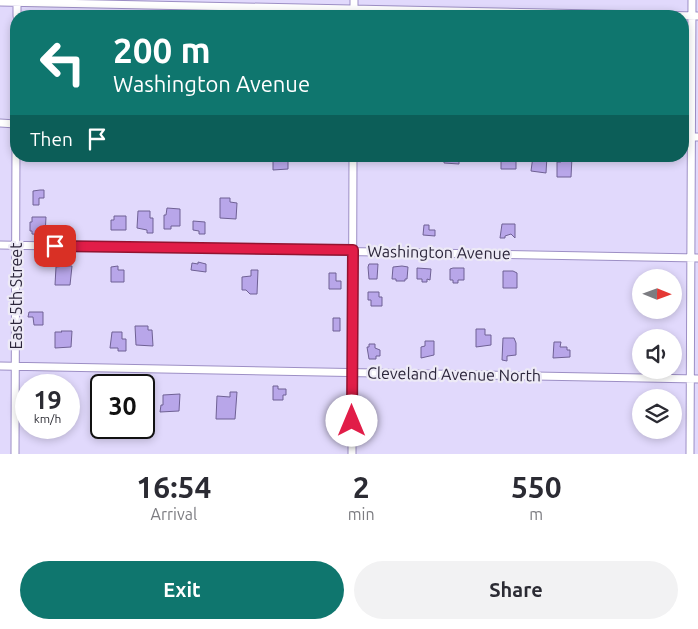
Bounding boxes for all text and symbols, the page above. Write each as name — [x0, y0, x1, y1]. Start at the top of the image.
icon: left — [30, 30, 95, 95]
text: 200 m — [113, 30, 211, 70]
text: Washington Avenue — [113, 71, 310, 96]
icon: arrive — [83, 125, 111, 153]
text: Then — [30, 128, 73, 150]
pin — [34, 225, 76, 267]
icon: arrive — [41, 232, 69, 260]
street label: East 5th Street — [7, 242, 25, 349]
street label: Washington Avenue — [367, 242, 511, 262]
north arrow — [632, 269, 682, 319]
map controls — [632, 269, 682, 439]
button: sound — [632, 329, 682, 379]
street label: Cleveland Avenue North — [367, 363, 541, 385]
speed limit sign: 30 — [90, 374, 155, 439]
text: 19 — [33, 386, 62, 414]
button: layers — [632, 389, 682, 439]
position arrow — [325, 394, 377, 446]
text: km/h — [34, 412, 61, 425]
text: 16:54 — [136, 470, 211, 504]
text: 2 — [353, 470, 370, 504]
text: 550 — [511, 470, 562, 504]
text: Arrival — [151, 505, 197, 523]
text: min — [348, 505, 375, 523]
text: m — [529, 505, 543, 523]
button: Exit — [20, 561, 344, 619]
button: Share — [354, 561, 678, 619]

